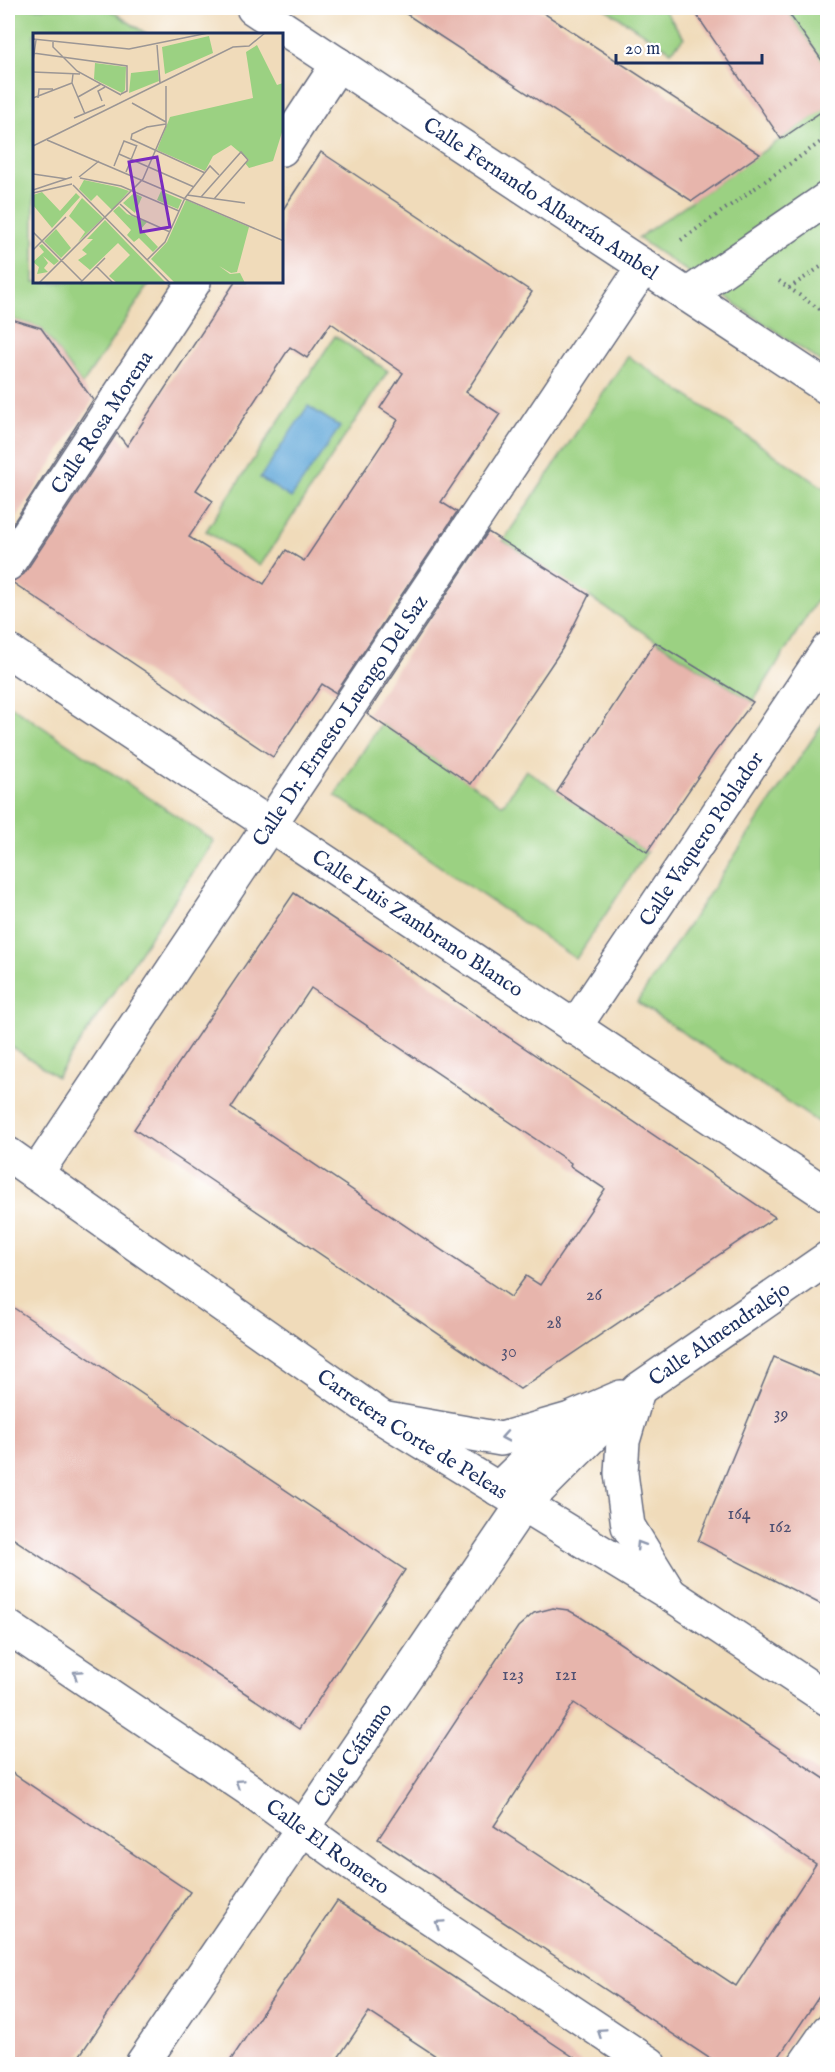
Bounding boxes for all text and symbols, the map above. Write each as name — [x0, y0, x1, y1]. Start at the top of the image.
scale bar — [616, 27, 762, 65]
inset map — [33, 33, 284, 284]
text: 20 m — [625, 38, 660, 61]
street label: Calle Fernando Albarrán Ambel — [417, 112, 663, 287]
street label: Calle Rosa Morena — [46, 345, 160, 500]
street label: Calle Dr. Ernesto Luengo Del Saz — [247, 590, 435, 852]
street label: Calle Vaquero Poblador — [634, 747, 771, 932]
street label: Calle Luis Zambrano Blanco — [306, 844, 528, 1004]
street label: Calle Almendralejo — [644, 1276, 796, 1393]
house number: 26 — [586, 1284, 602, 1307]
house number: 28 — [546, 1312, 562, 1335]
house number: 30 — [501, 1341, 517, 1364]
street label: Carretera Corte de Peleas — [311, 1364, 512, 1506]
house number: 39 — [774, 1403, 788, 1426]
one-way arrow — [500, 1430, 510, 1442]
house number: 164 — [727, 1503, 751, 1526]
house number: 162 — [769, 1516, 791, 1539]
one-way arrow — [635, 1541, 647, 1551]
house number: 123 — [502, 1664, 524, 1687]
house number: 121 — [555, 1664, 577, 1687]
one-way arrow — [73, 1670, 84, 1681]
street label: Calle Cáñamo — [308, 1698, 399, 1814]
one-way arrow — [235, 1779, 246, 1790]
street label: Calle El Romero — [260, 1794, 394, 1902]
one-way arrow — [435, 1920, 446, 1931]
one-way arrow — [597, 2028, 608, 2039]

